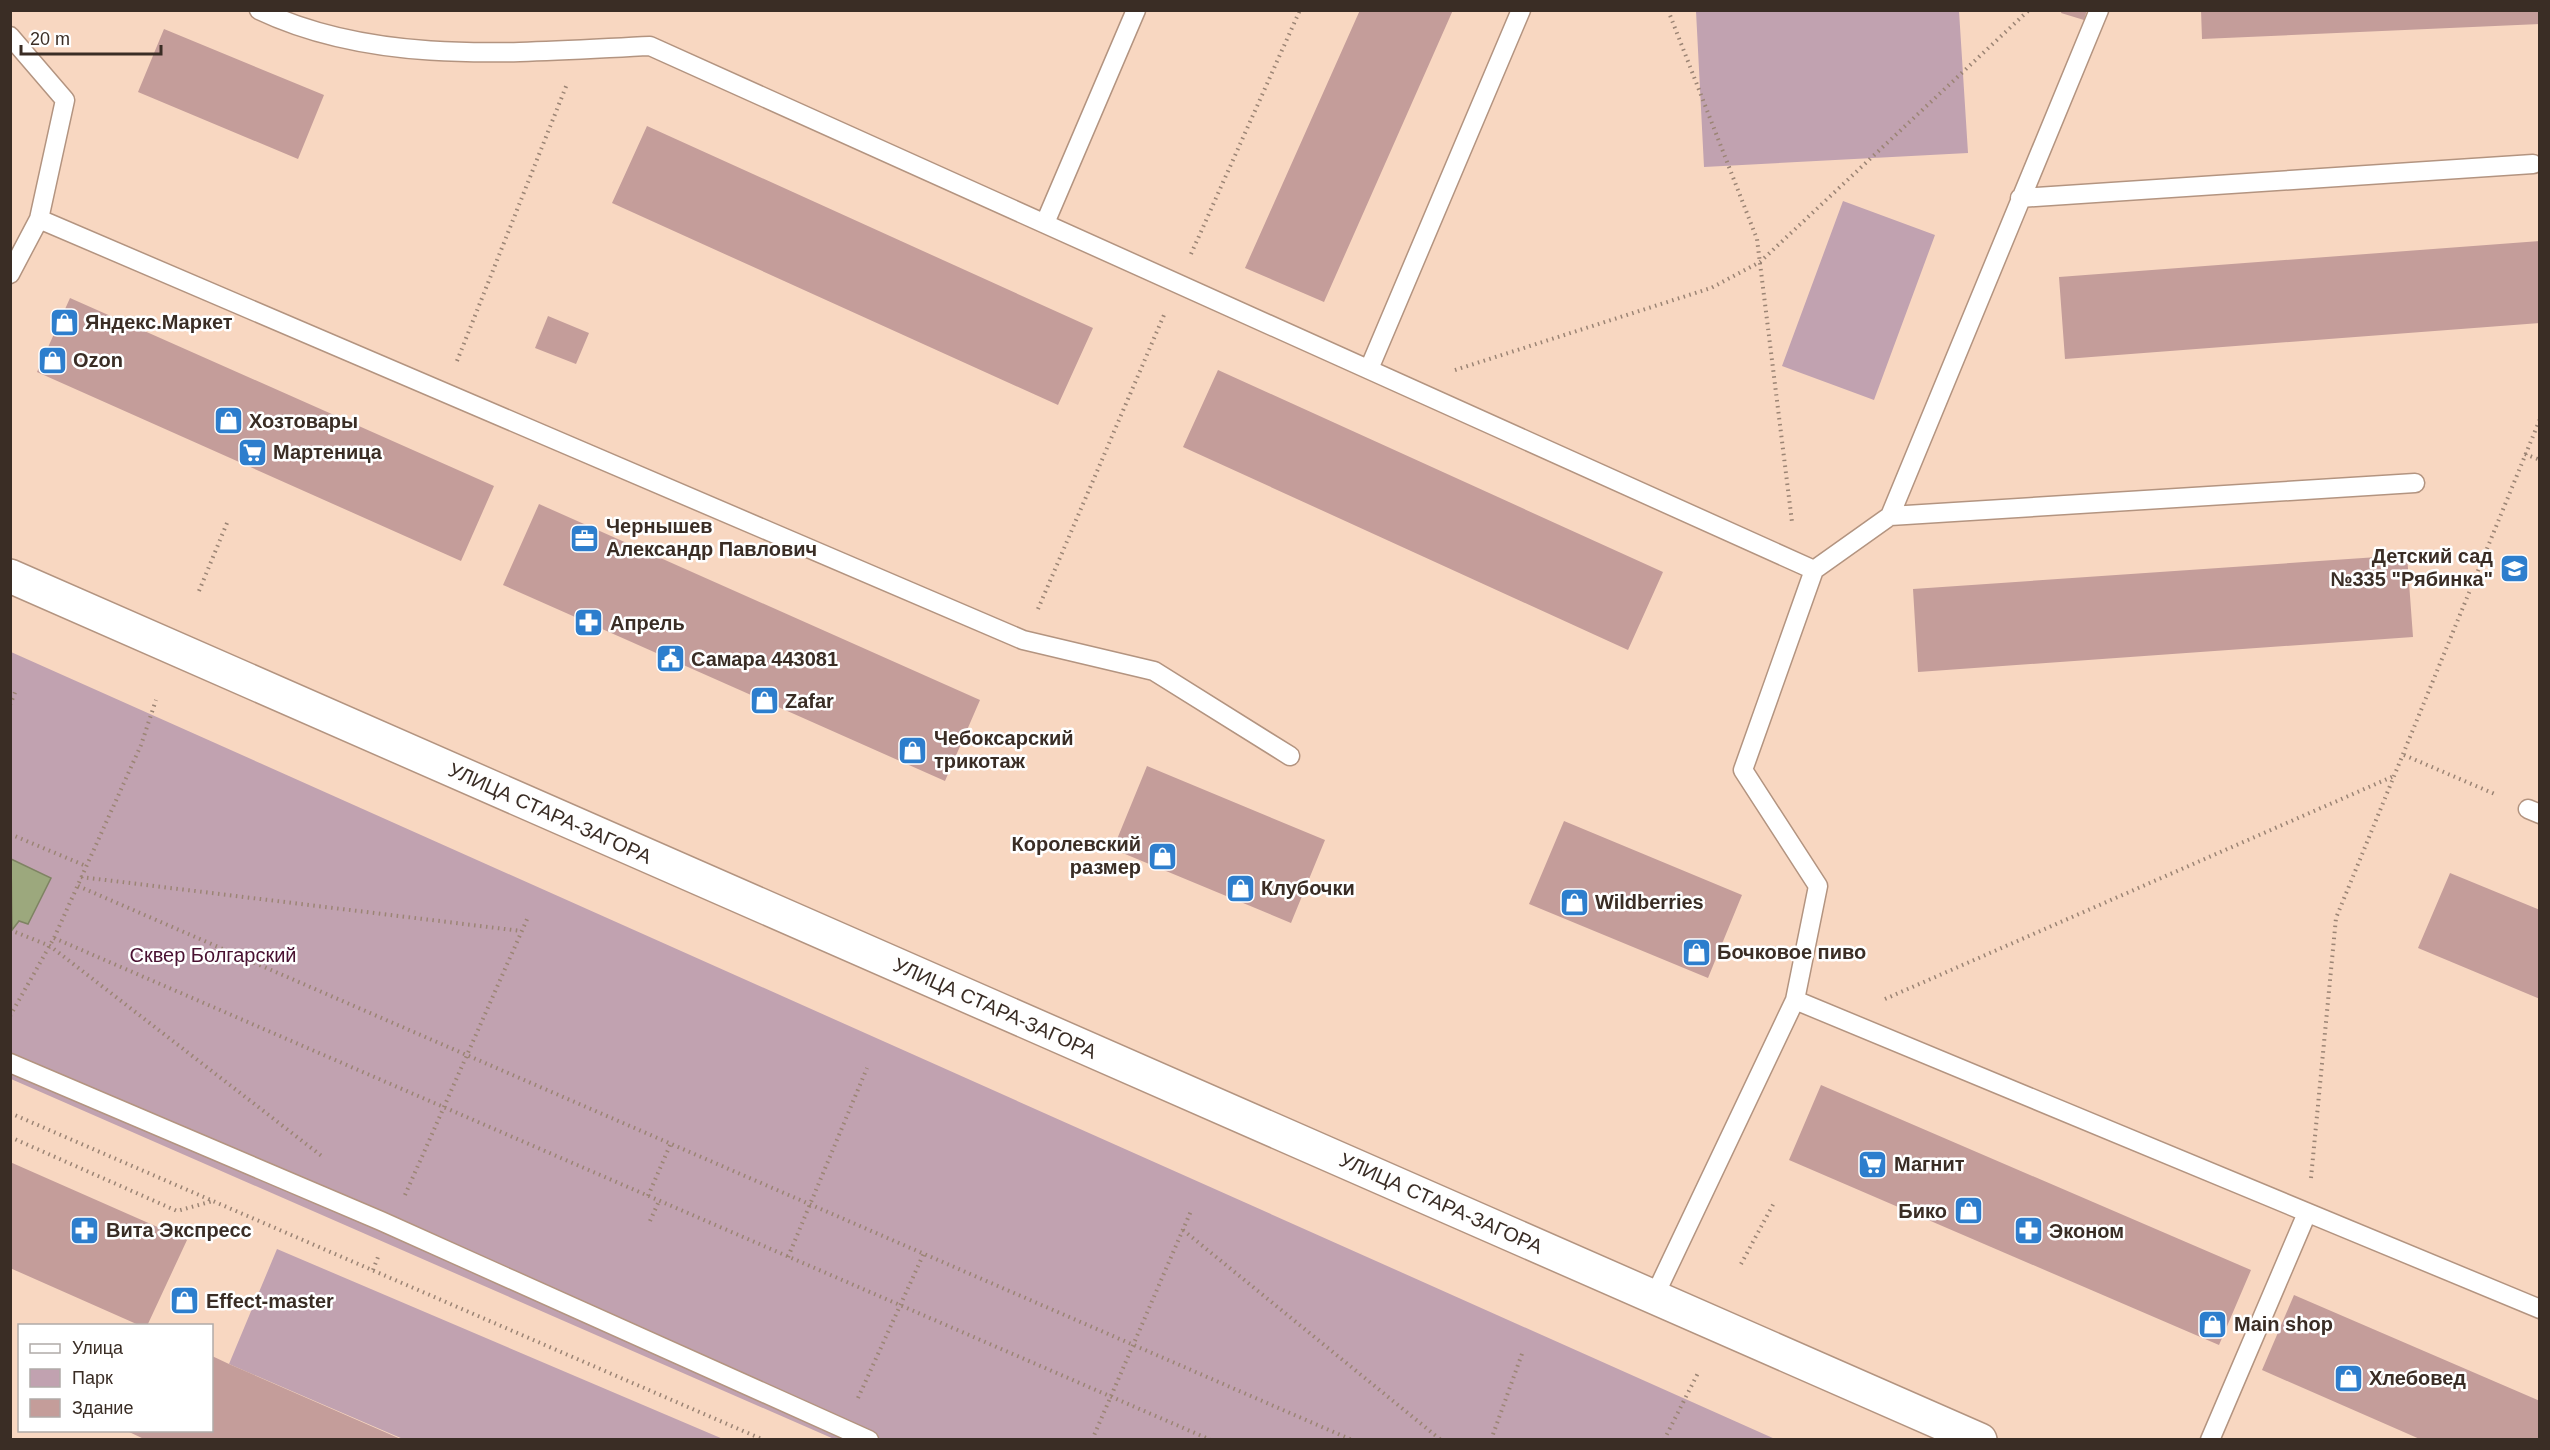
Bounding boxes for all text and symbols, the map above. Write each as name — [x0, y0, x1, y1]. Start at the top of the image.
scale bar — [21, 18, 160, 56]
text: 20 m — [30, 29, 70, 49]
shop icon: Яндекс.Маркет — [48, 306, 80, 338]
place label: Яндекс.Маркет — [85, 311, 233, 333]
shop icon: Ozon — [36, 344, 68, 376]
place label: Ozon — [73, 349, 123, 371]
shop icon: Хозтовары — [212, 405, 244, 437]
place label: Хозтовары — [249, 410, 358, 432]
supermarket icon: Мартеница — [236, 436, 268, 468]
place label: Мартеница — [273, 441, 383, 463]
place label: Чернышев Александр Павлович — [606, 515, 817, 560]
office icon: Чернышев Александр Павлович — [569, 522, 601, 554]
place label: Детский сад №335 "Рябинка" — [2330, 545, 2493, 590]
school or university icon: Детский сад №335 "Рябинка" — [2498, 552, 2530, 584]
pharmacy icon: Апрель — [573, 607, 605, 639]
place label: Апрель — [610, 612, 685, 634]
public building icon: Самара 443081 — [654, 643, 686, 675]
place label: Самара 443081 — [691, 648, 838, 670]
shop icon: Zafar — [748, 685, 780, 717]
place label: Zafar — [785, 690, 834, 712]
place label: Чебоксарский трикотаж — [934, 727, 1074, 772]
shop icon: Чебоксарский трикотаж — [897, 734, 929, 766]
street label: УЛИЦА СТАРА-ЗАГОРА — [445, 758, 656, 868]
place label: Королевский размер — [1012, 833, 1141, 878]
shop icon: Королевский размер — [1146, 840, 1178, 872]
shop icon: Клубочки — [1224, 872, 1256, 904]
place label: Клубочки — [1261, 877, 1355, 899]
shop icon: Wildberries — [1558, 886, 1590, 918]
place label: Wildberries — [1595, 891, 1704, 913]
shop icon: Бочковое пиво — [1680, 936, 1712, 968]
place label: Бочковое пиво — [1717, 941, 1866, 963]
park label: Сквер Болгарский — [129, 944, 297, 966]
street label: УЛИЦА СТАРА-ЗАГОРА — [890, 953, 1101, 1063]
street label: УЛИЦА СТАРА-ЗАГОРА — [1336, 1148, 1547, 1258]
supermarket icon: Магнит — [1857, 1148, 1889, 1180]
place label: Магнит — [1894, 1153, 1965, 1175]
shop icon: Бико — [1952, 1195, 1984, 1227]
place label: Бико — [1898, 1200, 1947, 1222]
pharmacy icon: Вита Экспресс — [69, 1214, 101, 1246]
pharmacy icon: Эконом — [2012, 1215, 2044, 1247]
place label: Вита Экспресс — [106, 1219, 252, 1241]
place label: Эконом — [2049, 1220, 2124, 1242]
shop icon: Effect-master — [169, 1285, 201, 1317]
place label: Effect-master — [206, 1290, 334, 1312]
shop icon: Main shop — [2197, 1308, 2229, 1340]
place label: Main shop — [2234, 1313, 2333, 1335]
legend — [18, 1324, 213, 1432]
text: Улица — [72, 1338, 124, 1358]
shop icon: Хлебовед — [2332, 1362, 2364, 1394]
place label: Хлебовед — [2369, 1367, 2466, 1389]
text: Парк — [72, 1368, 113, 1388]
text: Здание — [72, 1398, 133, 1418]

